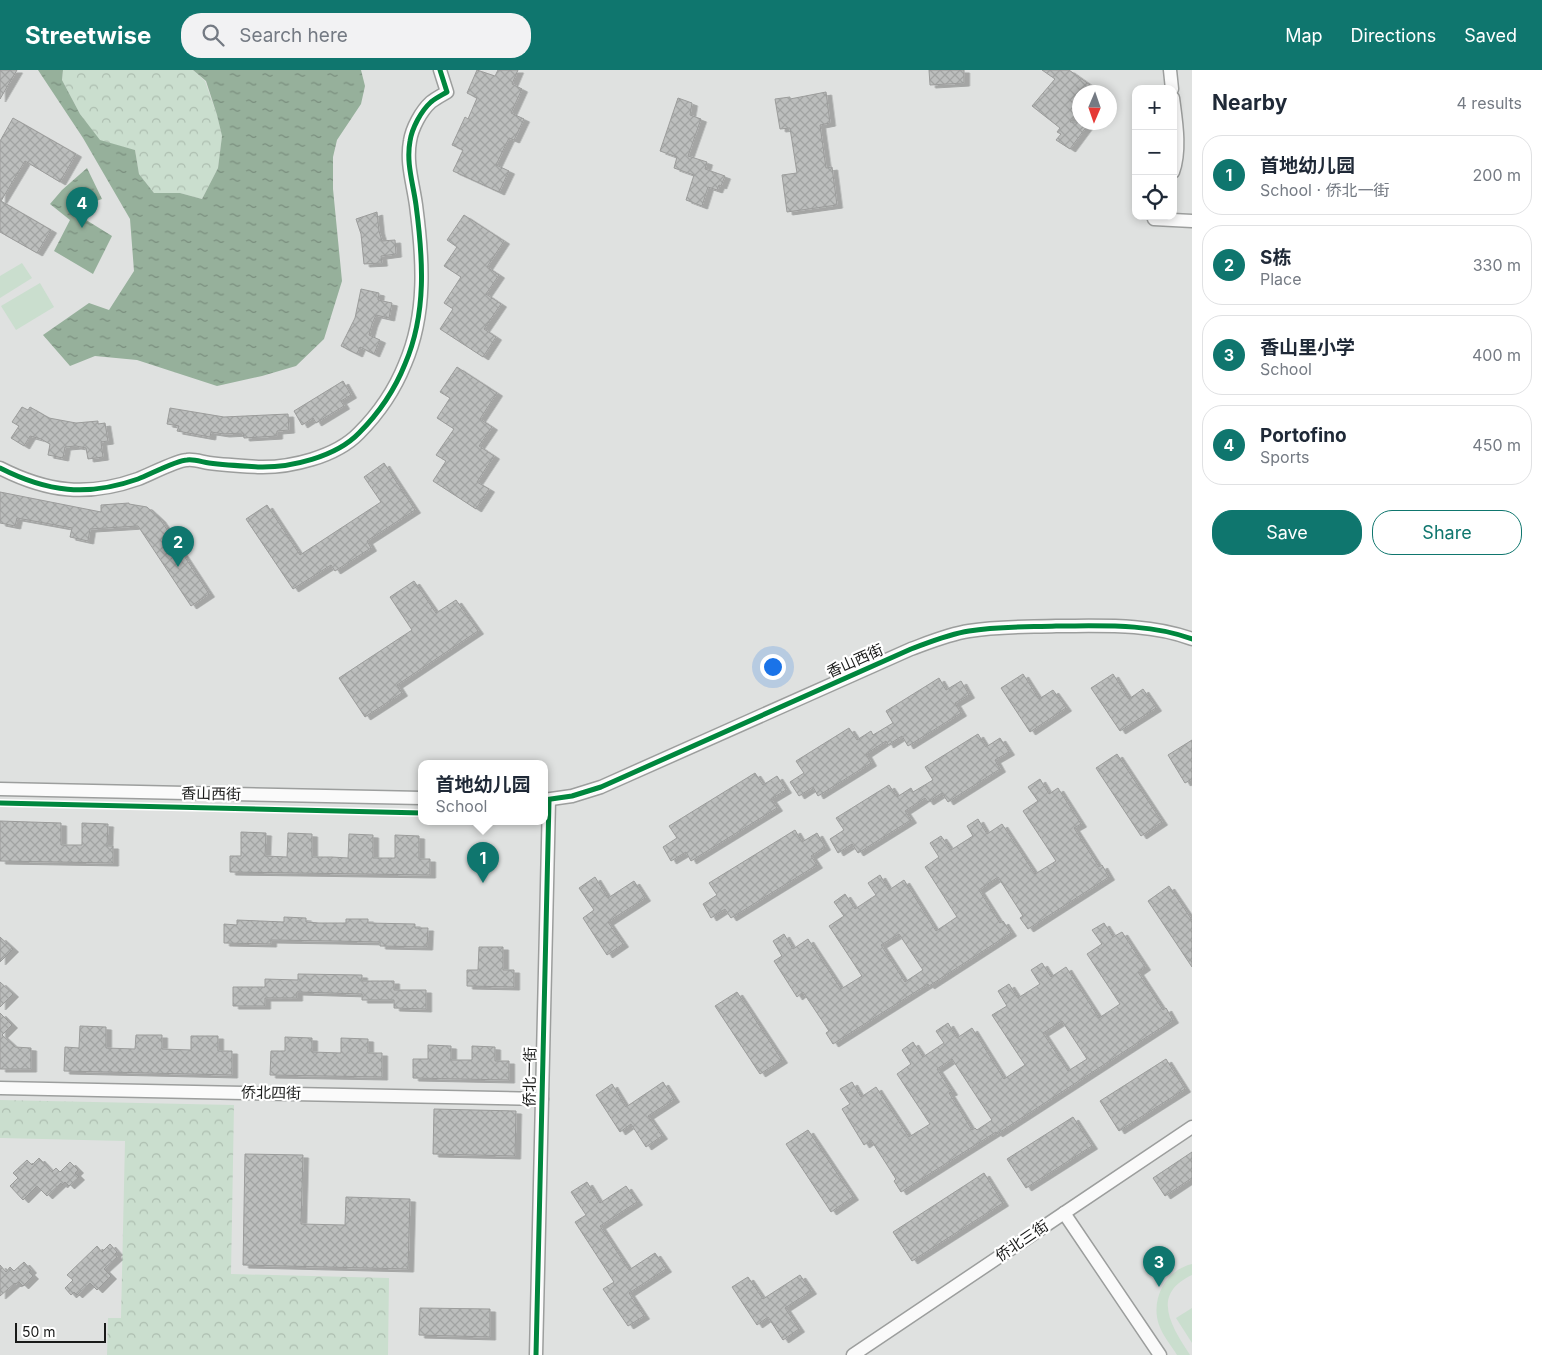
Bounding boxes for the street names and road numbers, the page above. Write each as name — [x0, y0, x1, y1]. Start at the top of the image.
street label: 香山西街 — [824, 640, 886, 681]
street label: 香山西街 — [181, 783, 241, 804]
street label: 侨北一街 — [519, 1047, 540, 1107]
street label: 侨北四街 — [241, 1082, 301, 1103]
street label: 侨北三街 — [992, 1216, 1052, 1265]

